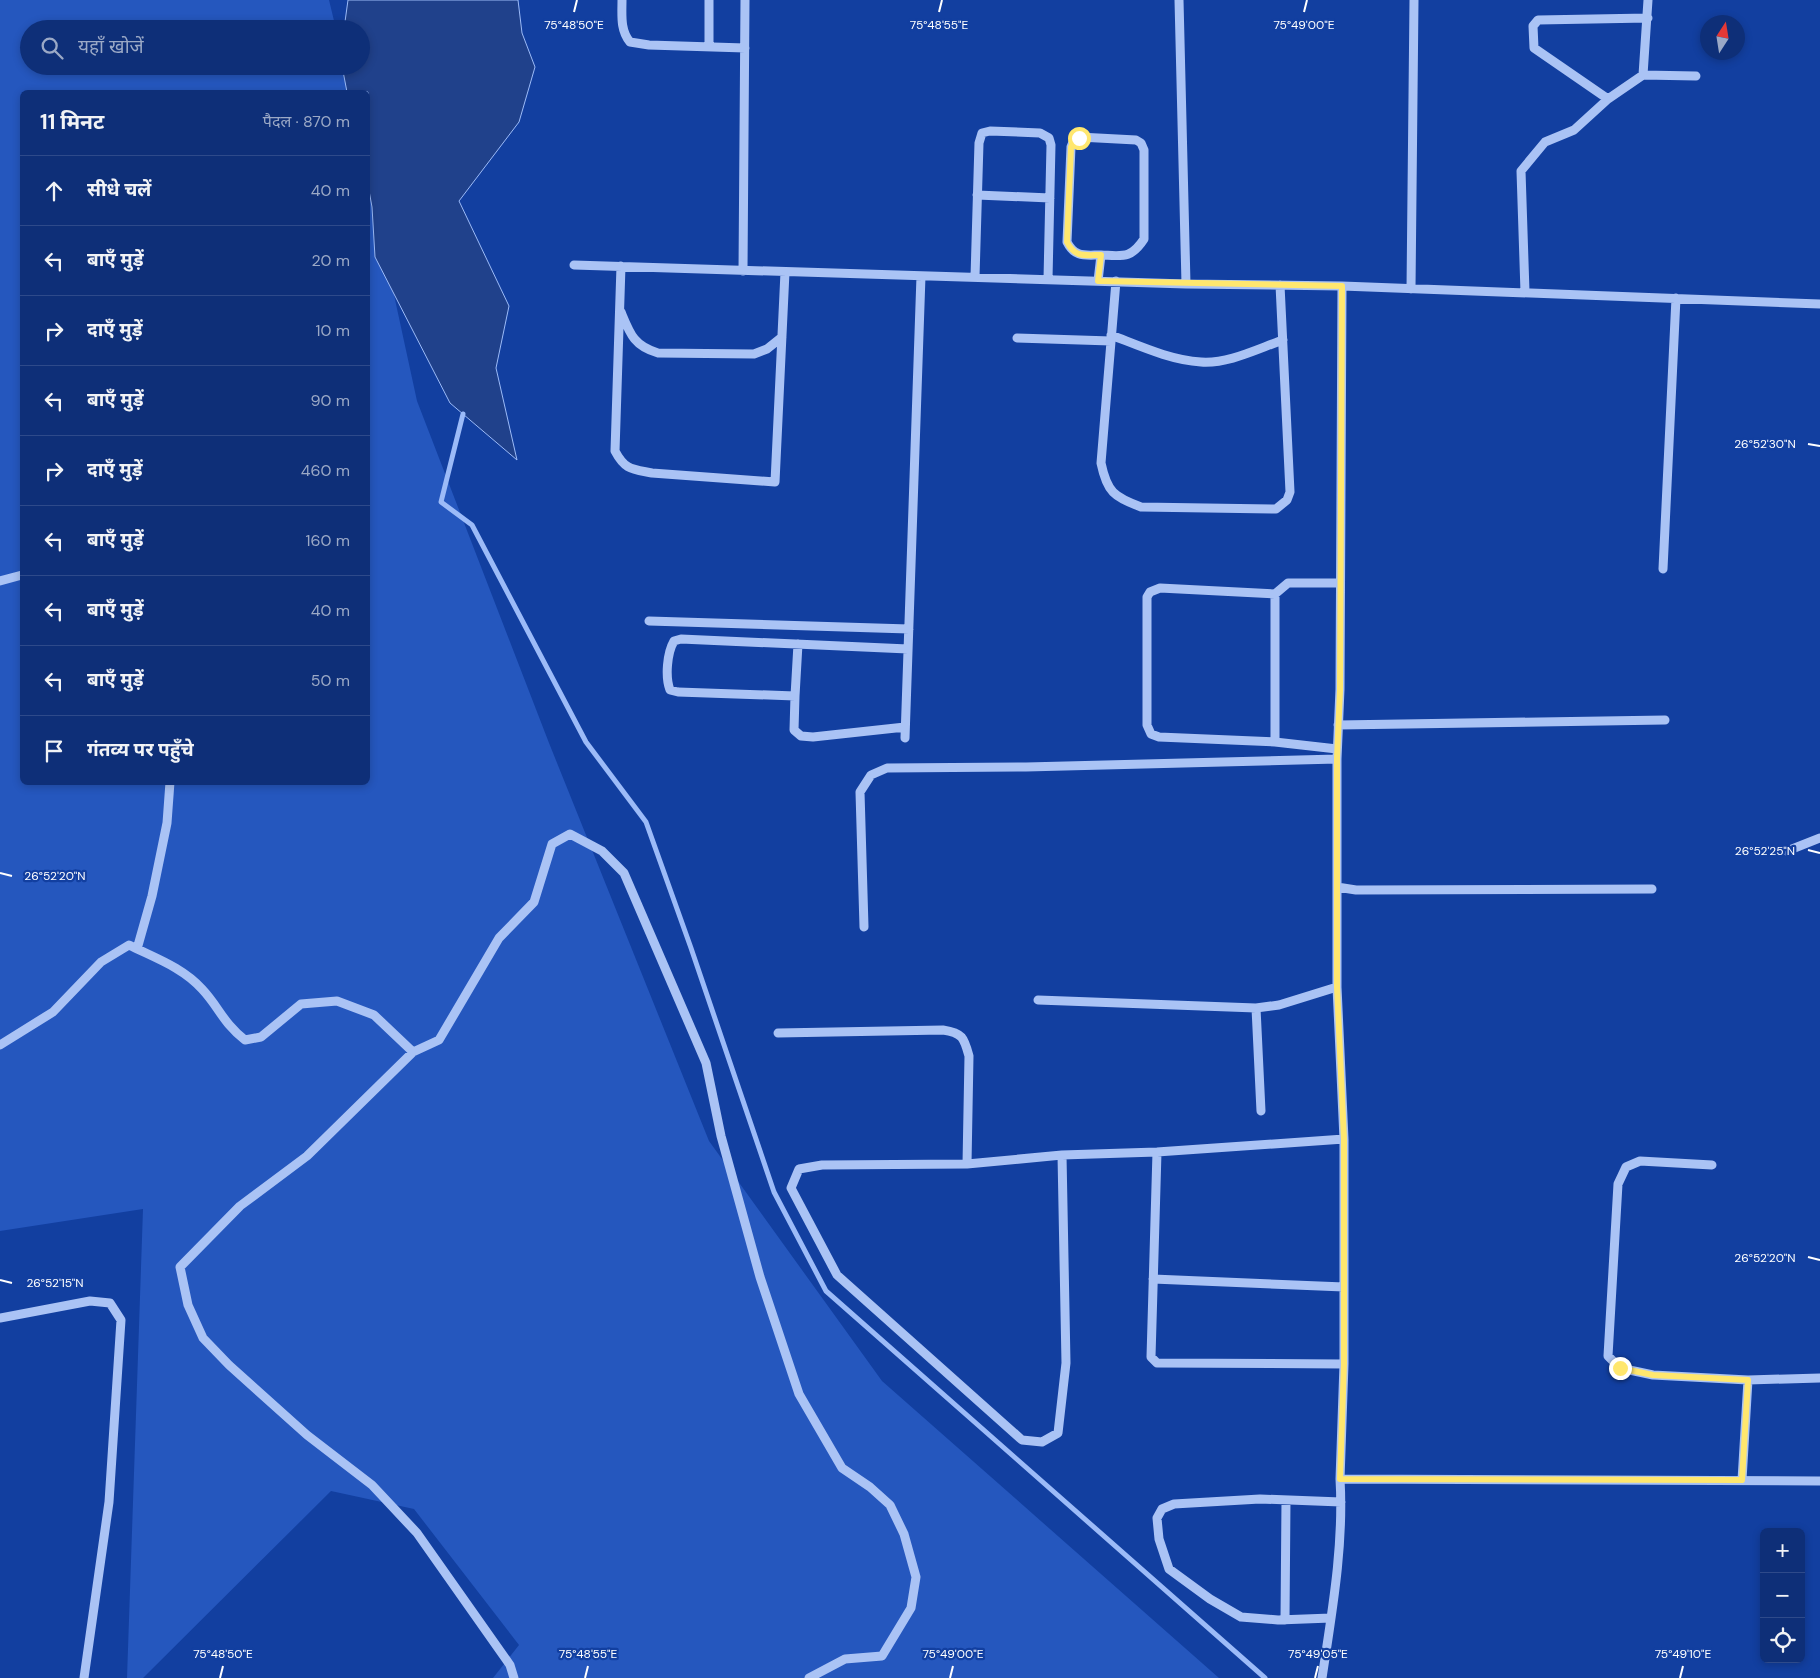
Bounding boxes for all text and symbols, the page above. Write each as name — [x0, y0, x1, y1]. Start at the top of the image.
north arrow — [1700, 15, 1745, 60]
text: 75°48'50"E — [544, 17, 604, 33]
text: 75°48'55"E — [910, 17, 968, 33]
text: 75°49'00"E — [1274, 17, 1335, 33]
search box — [20, 20, 370, 75]
icon: search — [38, 34, 66, 62]
text: यहाँ खोजें — [78, 34, 144, 59]
text: 11 मिनट — [40, 108, 104, 136]
text: पैदल · 870 m — [263, 111, 350, 132]
route start — [1068, 127, 1091, 150]
icon: ahead — [40, 177, 68, 205]
text: सीधे चलें — [87, 177, 151, 202]
text: 40 m — [311, 180, 350, 201]
icon: left — [40, 247, 68, 275]
text: बाएँ मुड़ें — [87, 247, 144, 272]
text: 20 m — [311, 250, 350, 271]
icon: right — [40, 317, 68, 345]
text: दाएँ मुड़ें — [87, 317, 142, 342]
text: 10 m — [316, 320, 350, 341]
icon: left — [40, 387, 68, 415]
text: बाएँ मुड़ें — [87, 387, 144, 412]
text: 90 m — [310, 390, 350, 411]
text: 26°52'30"N — [1734, 436, 1796, 452]
icon: right — [40, 457, 68, 485]
text: दाएँ मुड़ें — [87, 457, 142, 482]
text: 460 m — [301, 460, 350, 481]
icon: left — [40, 527, 68, 555]
text: बाएँ मुड़ें — [87, 527, 144, 552]
text: 160 m — [306, 530, 350, 551]
icon: left — [40, 597, 68, 625]
text: बाएँ मुड़ें — [87, 597, 144, 622]
text: 40 m — [311, 600, 350, 621]
icon: left — [40, 667, 68, 695]
text: बाएँ मुड़ें — [87, 667, 144, 692]
text: 50 m — [311, 670, 350, 691]
icon: arrive — [40, 737, 68, 765]
text: गंतव्य पर पहुँचे — [87, 737, 194, 762]
text: 26°52'25"N — [1735, 843, 1795, 859]
text: 26°52'20"N — [24, 868, 86, 884]
text: 26°52'20"N — [1734, 1250, 1796, 1266]
text: 26°52'15"N — [26, 1275, 84, 1291]
route end — [1609, 1357, 1632, 1380]
map controls — [1760, 1528, 1805, 1663]
button: + — [1760, 1528, 1805, 1573]
button: − — [1760, 1573, 1805, 1618]
button: locate — [1760, 1618, 1805, 1663]
text: 75°48'50"E — [193, 1646, 253, 1662]
text: 75°48'55"E — [559, 1646, 617, 1662]
text: 75°49'00"E — [923, 1646, 984, 1662]
text: 75°49'05"E — [1288, 1646, 1348, 1662]
text: 75°49'10"E — [1655, 1646, 1711, 1662]

